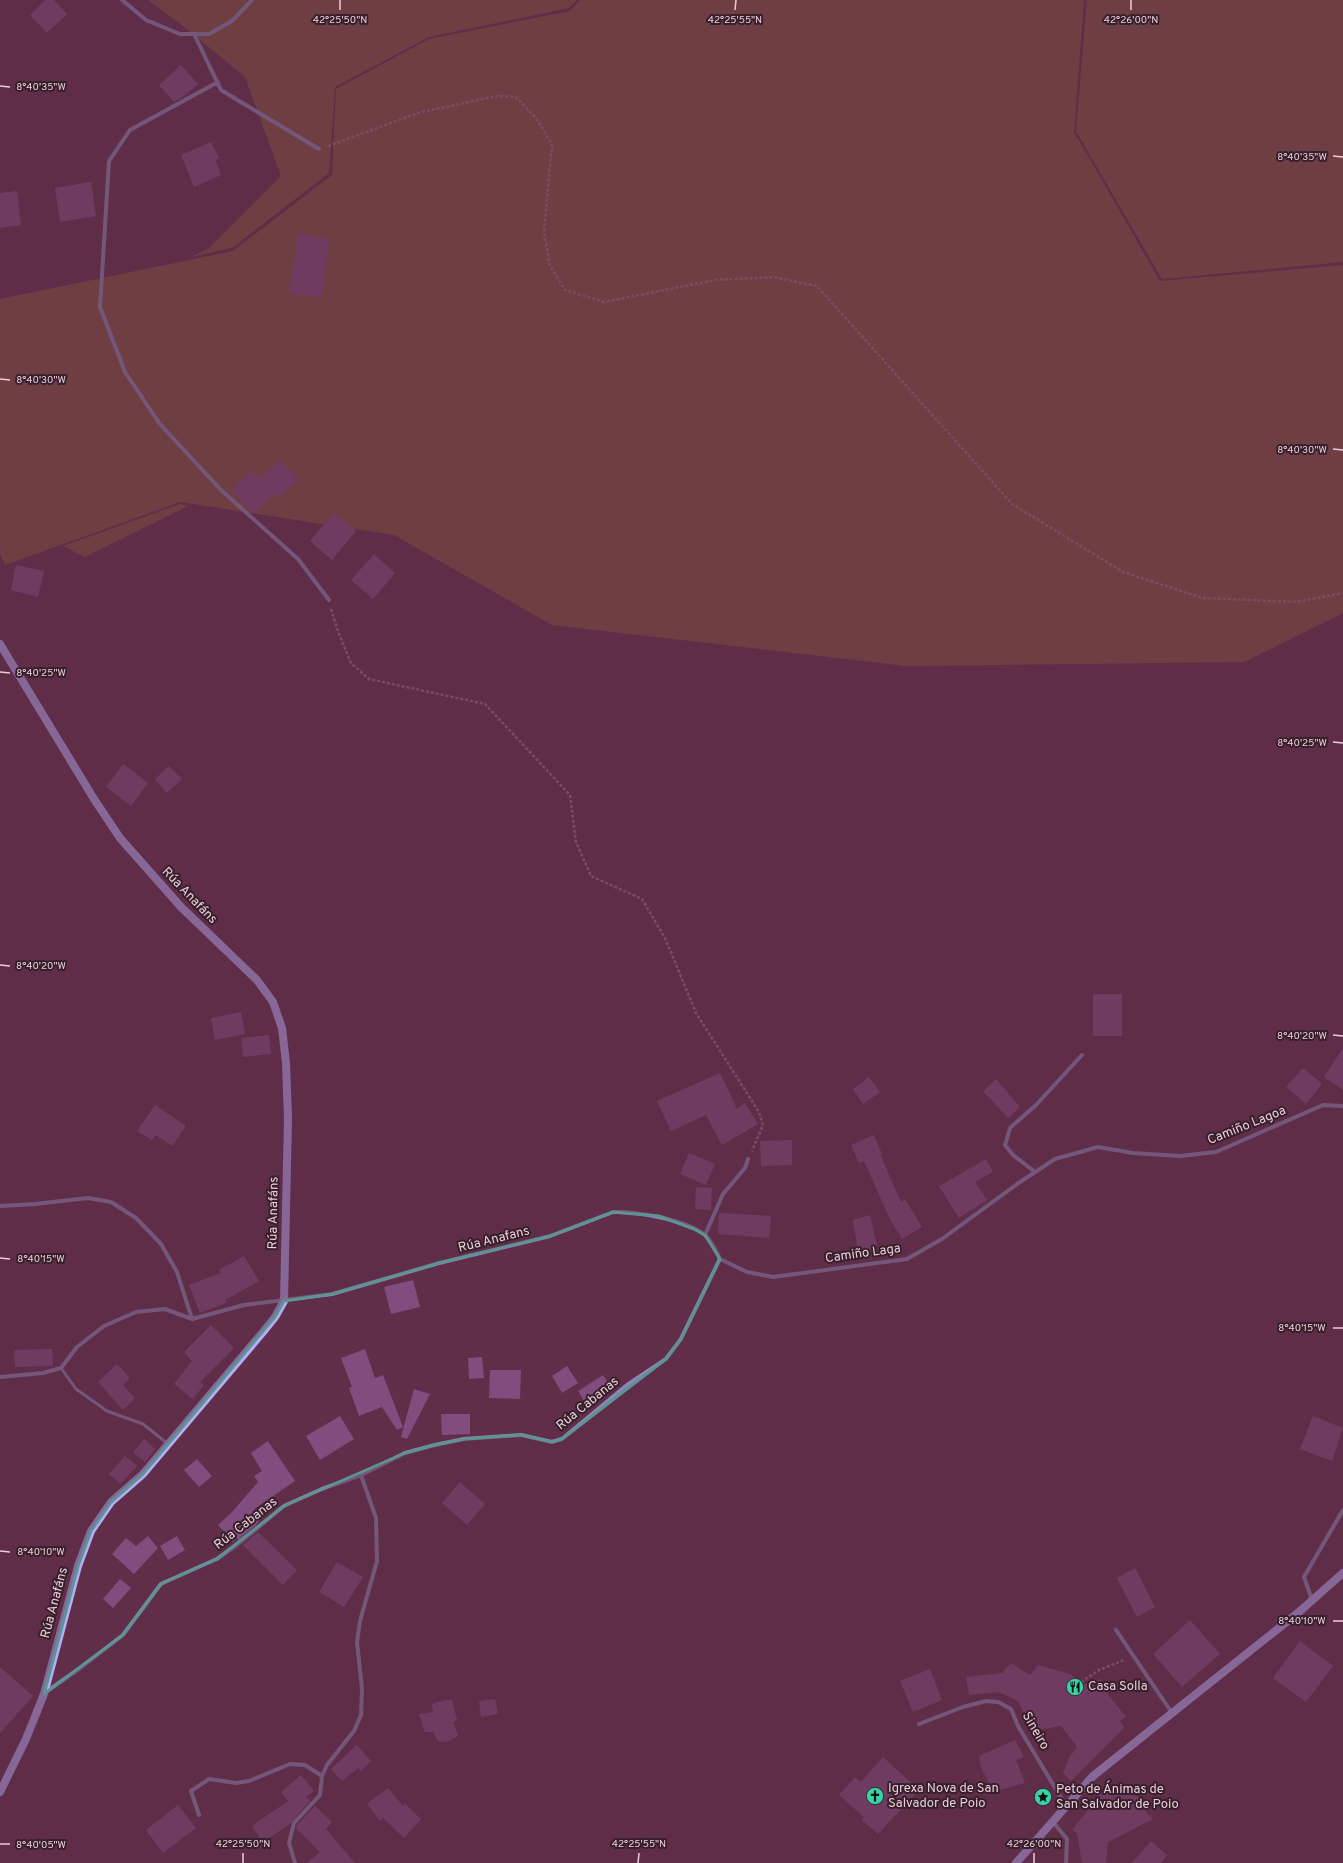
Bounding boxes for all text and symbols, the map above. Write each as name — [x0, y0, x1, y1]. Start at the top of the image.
text: 42°25'50"N — [313, 14, 367, 27]
text: 42°25'55"N — [708, 14, 762, 27]
text: 42°26'00"N — [1104, 14, 1158, 27]
text: 8°40'35"W — [16, 81, 66, 94]
text: 8°40'35"W — [1277, 151, 1327, 164]
text: 8°40'30"W — [16, 374, 66, 387]
text: 8°40'30"W — [1277, 444, 1327, 457]
text: 8°40'25"W — [16, 667, 66, 680]
text: 8°40'25"W — [1277, 737, 1327, 750]
street label: Rúa Anafáns — [158, 864, 220, 928]
text: 8°40'20"W — [16, 960, 66, 973]
text: 8°40'20"W — [1277, 1030, 1327, 1043]
street label: Camiño Lagoa — [1205, 1103, 1289, 1149]
street label: Rúa Anafáns — [265, 1176, 283, 1250]
street label: Rúa Anafans — [457, 1223, 531, 1257]
street label: Camiño Laga — [824, 1241, 902, 1267]
text: 8°40'15"W — [17, 1253, 65, 1266]
text: 8°40'15"W — [1278, 1322, 1326, 1335]
street label: Rúa Cabanas — [554, 1374, 622, 1434]
street label: Rúa Cabanas — [211, 1494, 281, 1554]
text: 8°40'10"W — [17, 1546, 65, 1559]
street label: Rúa Anafáns — [38, 1566, 72, 1640]
text: 8°40'10"W — [1278, 1615, 1326, 1628]
restaurant icon: Casa Solla — [1065, 1677, 1085, 1697]
place label: Casa Solla — [1088, 1679, 1148, 1695]
street label: Sineiro — [1018, 1709, 1052, 1753]
place label: Peto de Ánimas de San Salvador de Poio — [1056, 1780, 1179, 1813]
place label: Igrexa Nova de San Salvador de Poio — [888, 1781, 999, 1812]
church icon: Igrexa Nova de San Salvador de Poio — [865, 1786, 885, 1806]
place icon: Peto de Ánimas de San Salvador de Poio — [1033, 1787, 1053, 1807]
text: 42°25'50"N — [216, 1838, 270, 1851]
text: 42°25'55"N — [612, 1838, 666, 1851]
text: 42°26'00"N — [1007, 1838, 1061, 1851]
text: 8°40'05"W — [16, 1839, 66, 1852]

